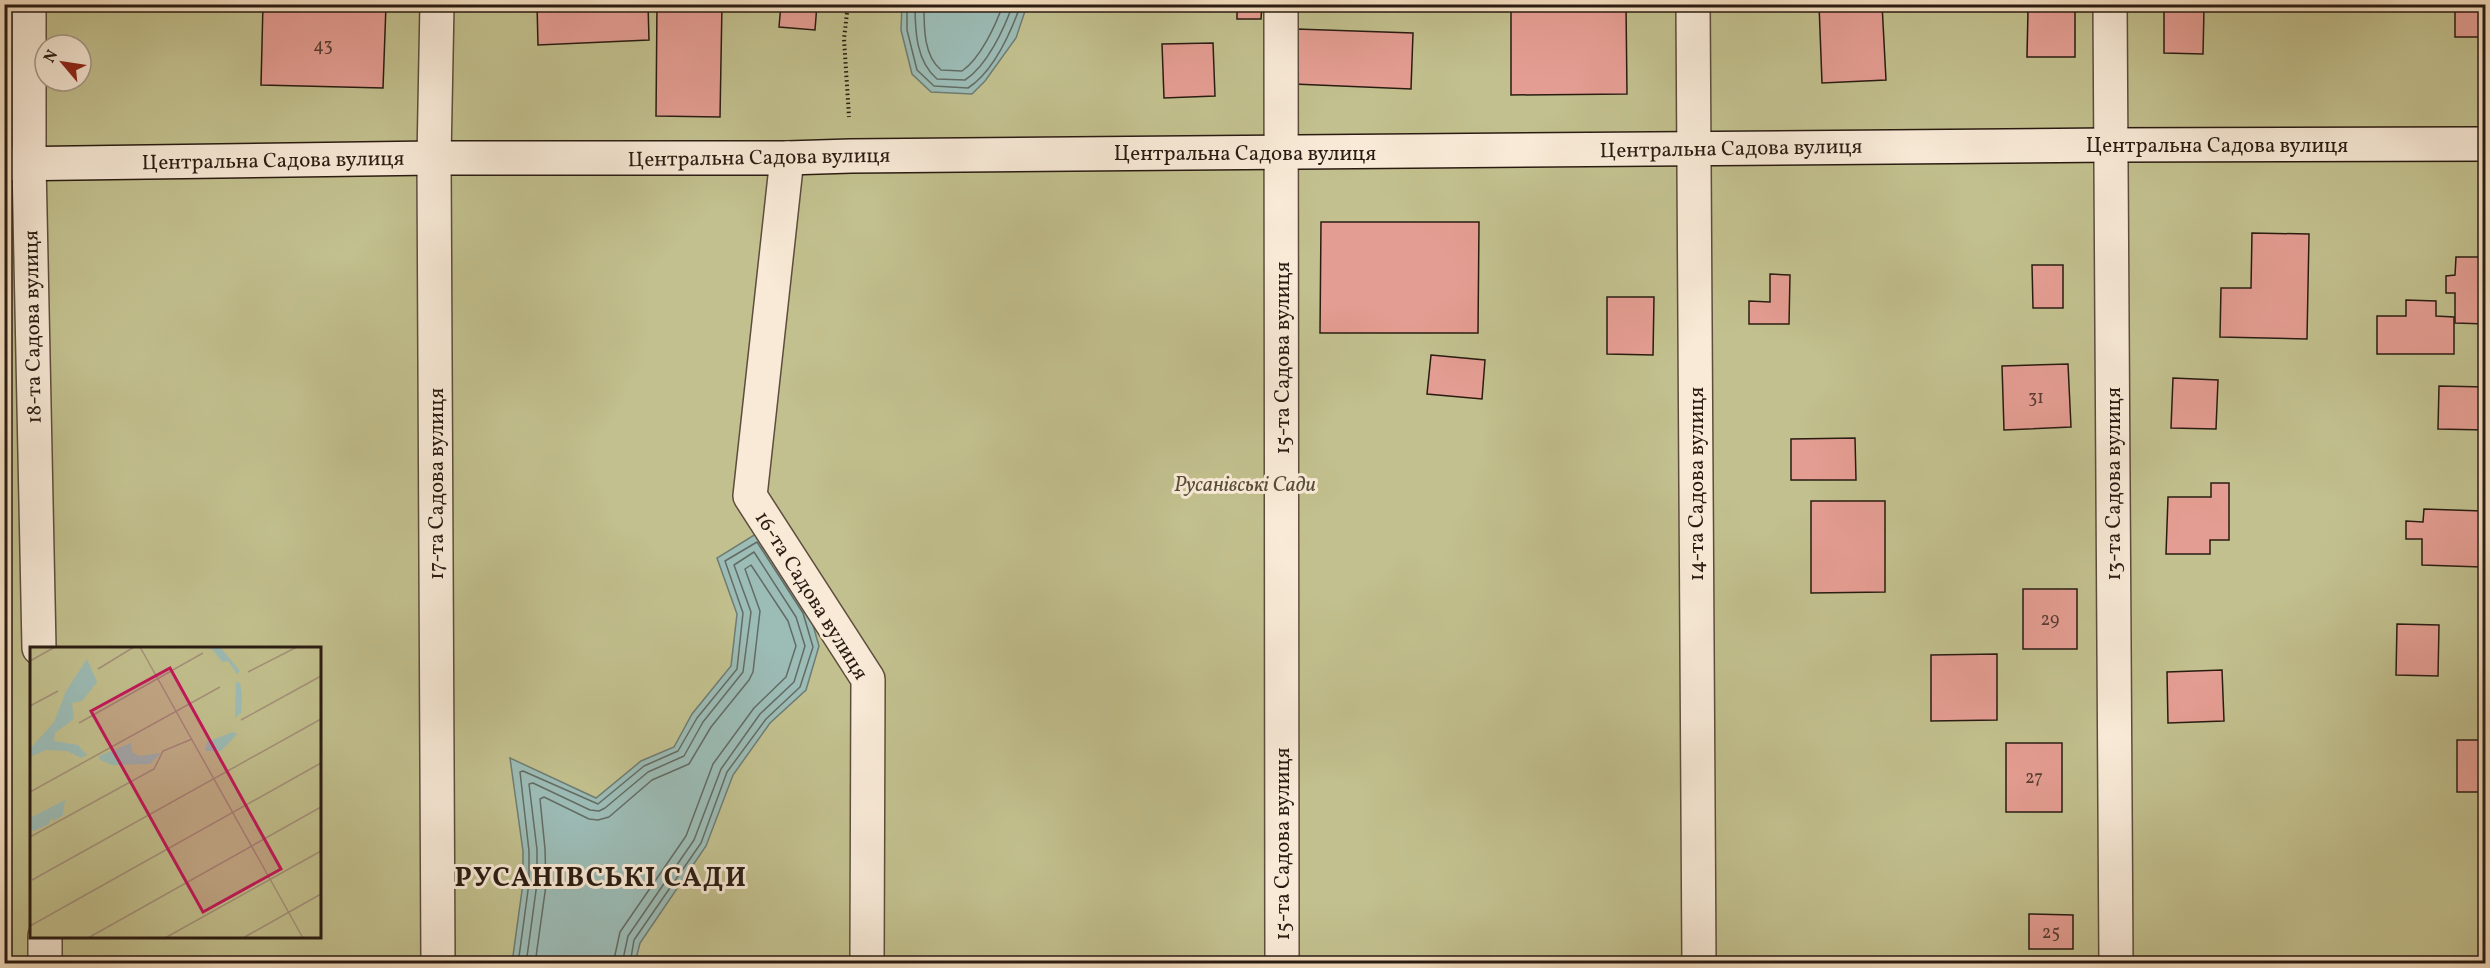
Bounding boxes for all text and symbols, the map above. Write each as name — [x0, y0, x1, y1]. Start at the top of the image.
north arrow — [33, 33, 93, 93]
house number: 43 — [313, 34, 333, 59]
text: N — [39, 46, 64, 67]
street label: Центральна Садова вулиця — [2086, 132, 2348, 161]
street label: Центральна Садова вулиця — [1599, 133, 1863, 166]
street label: Центральна Садова вулиця — [1114, 140, 1376, 169]
street label: Центральна Садова вулиця — [627, 142, 891, 175]
street label: Центральна Садова вулиця — [141, 145, 405, 178]
street label: 18-та Садова вулиця — [17, 230, 50, 424]
street label: 15-та Садова вулиця — [1269, 261, 1298, 455]
house number: 31 — [2028, 386, 2044, 411]
street label: 14-та Садова вулиця — [1683, 387, 1712, 581]
street label: 13-та Садова вулиця — [2100, 387, 2129, 581]
street label: 17-та Садова вулиця — [423, 388, 452, 580]
park label: Русанівські Сади — [1174, 471, 1316, 500]
street label: 16-та Садова вулиця — [747, 506, 874, 686]
house number: 29 — [2041, 608, 2059, 633]
inset map — [30, 647, 321, 938]
street label: 15-та Садова вулиця — [1269, 747, 1298, 941]
house number: 27 — [2025, 766, 2043, 791]
district label: РУСАНІВСЬКІ САДИ — [455, 860, 747, 898]
house number: 25 — [2042, 921, 2060, 946]

